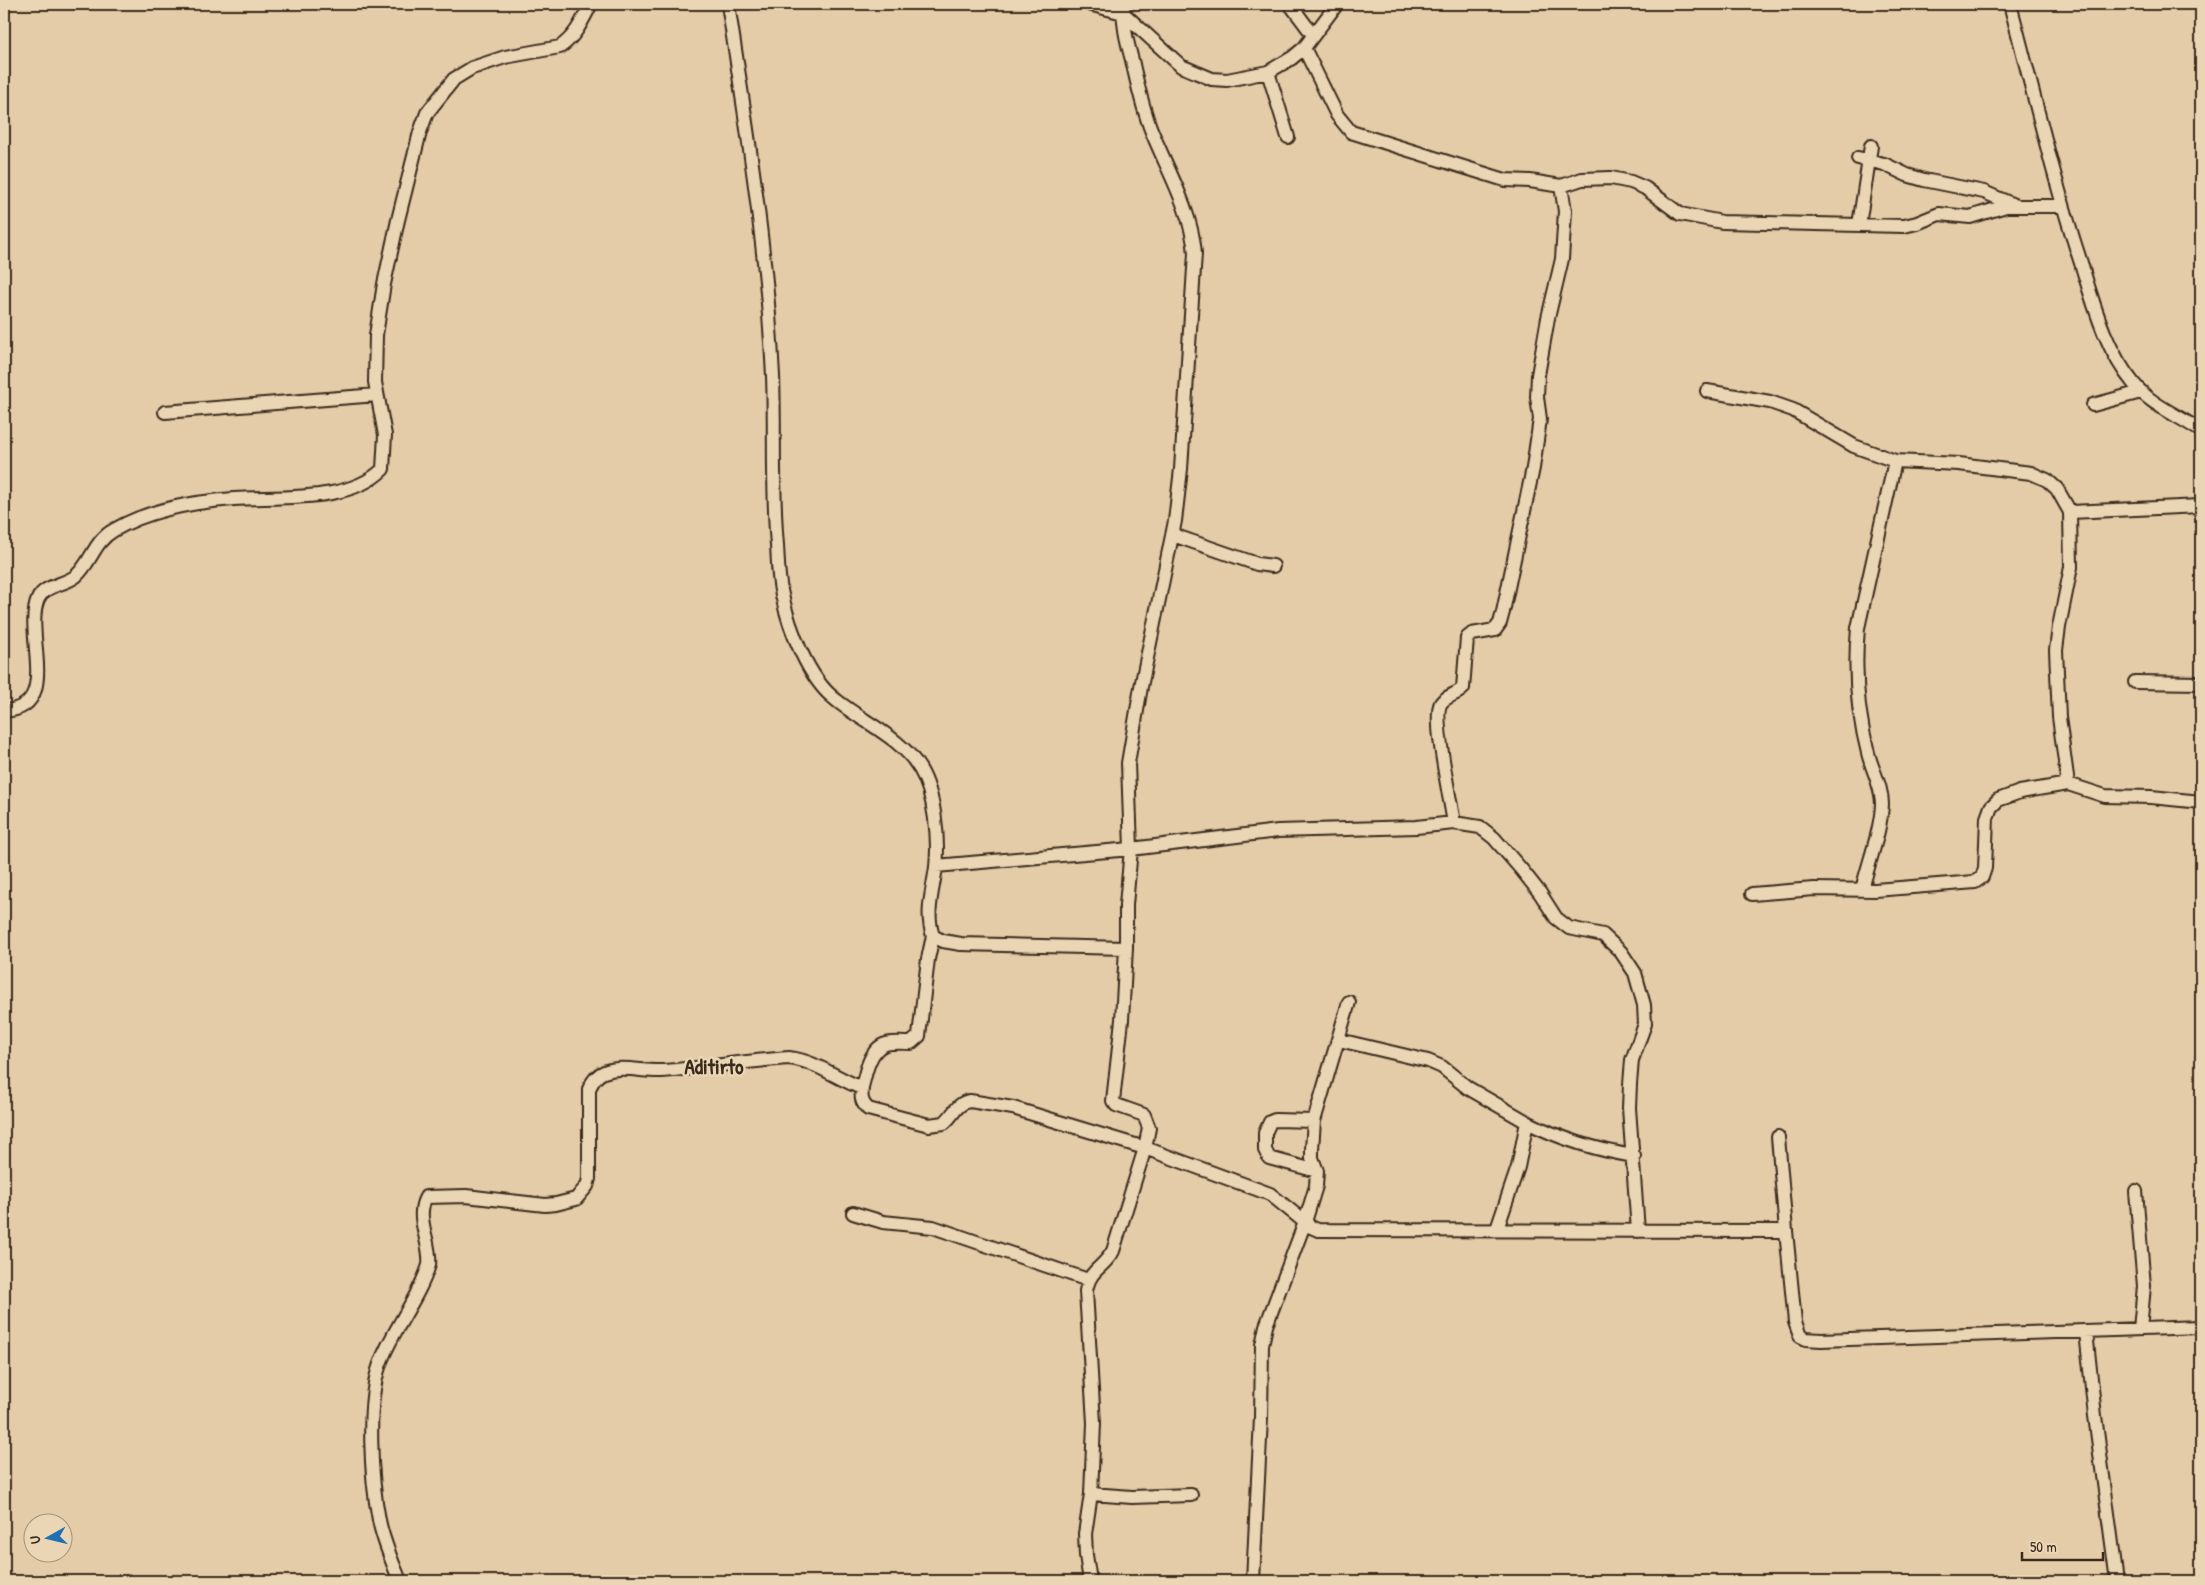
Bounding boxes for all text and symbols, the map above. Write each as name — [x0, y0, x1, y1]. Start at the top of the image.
district label: Aditirto — [685, 1052, 744, 1081]
north arrow — [22, 1512, 72, 1562]
scale bar — [2022, 1530, 2104, 1562]
text: U — [25, 1534, 45, 1545]
text: 50 m — [2030, 1536, 2057, 1557]

